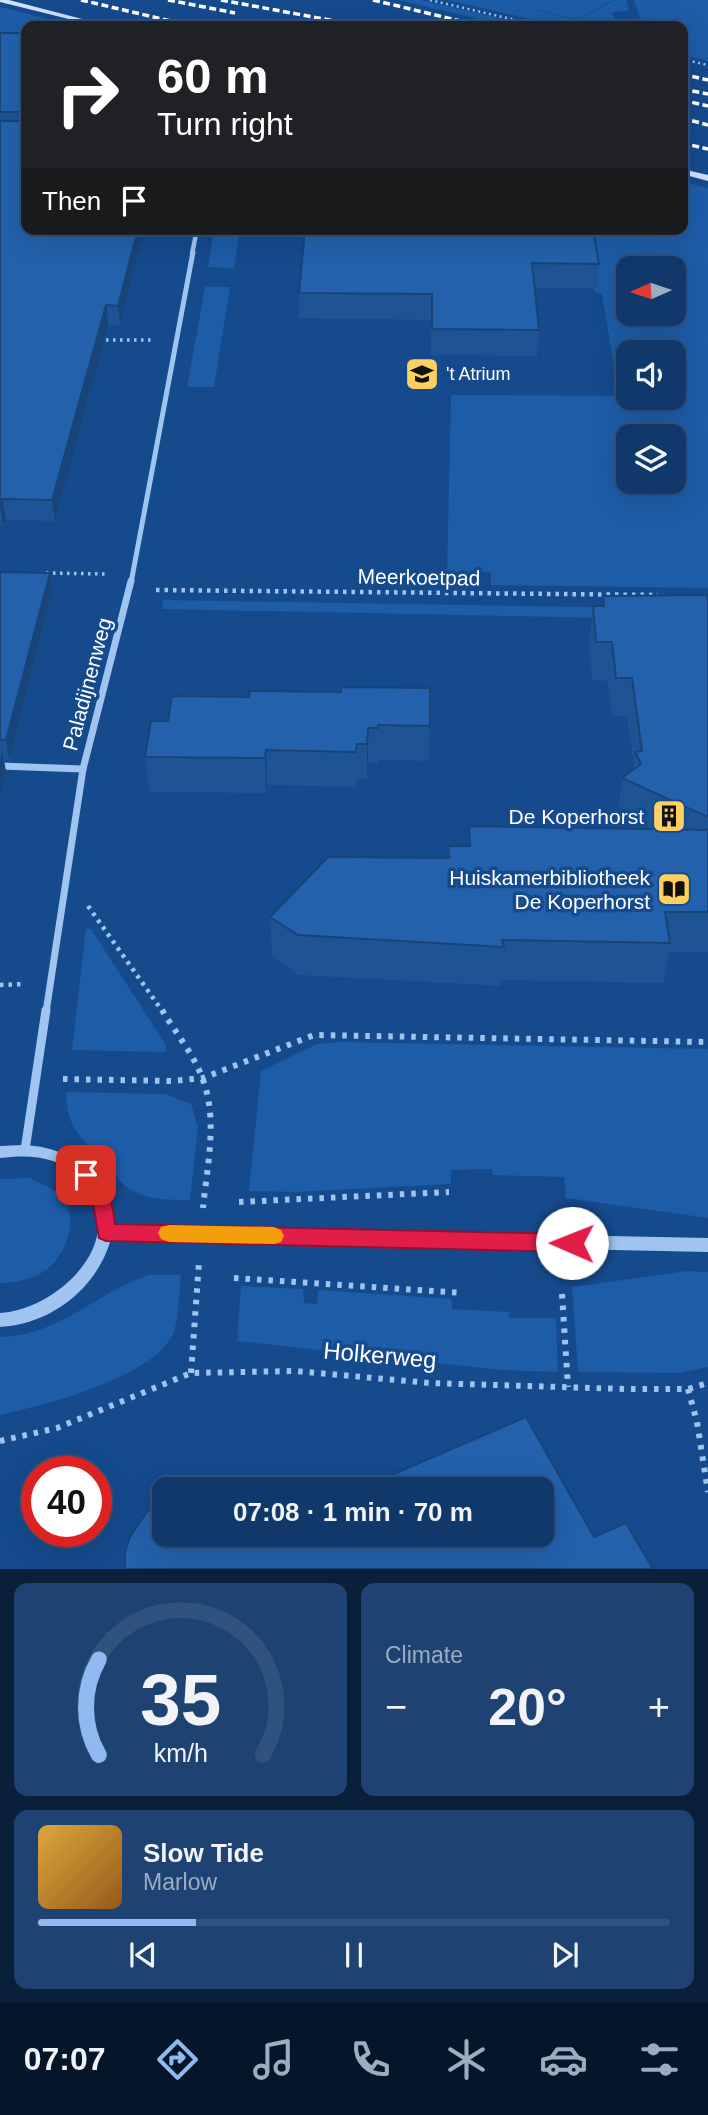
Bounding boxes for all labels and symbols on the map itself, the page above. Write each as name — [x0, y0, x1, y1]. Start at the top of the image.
north arrow — [616, 256, 686, 326]
school or university icon: 't Atrium — [403, 355, 441, 393]
place label: 't Atrium — [446, 364, 510, 384]
street label: Meerkoetpad — [358, 564, 480, 590]
street label: Paladijnenweg — [58, 615, 116, 753]
building icon: De Koperhorst — [650, 797, 688, 835]
place label: De Koperhorst — [509, 805, 644, 828]
place label: Huiskamerbibliotheek De Koperhorst — [449, 866, 650, 913]
library icon: Huiskamerbibliotheek De Koperhorst — [655, 870, 693, 908]
pin — [56, 1145, 116, 1205]
position arrow — [535, 1206, 609, 1280]
street label: Holkerweg — [322, 1337, 438, 1373]
speed limit sign: 40 — [21, 1456, 112, 1547]

